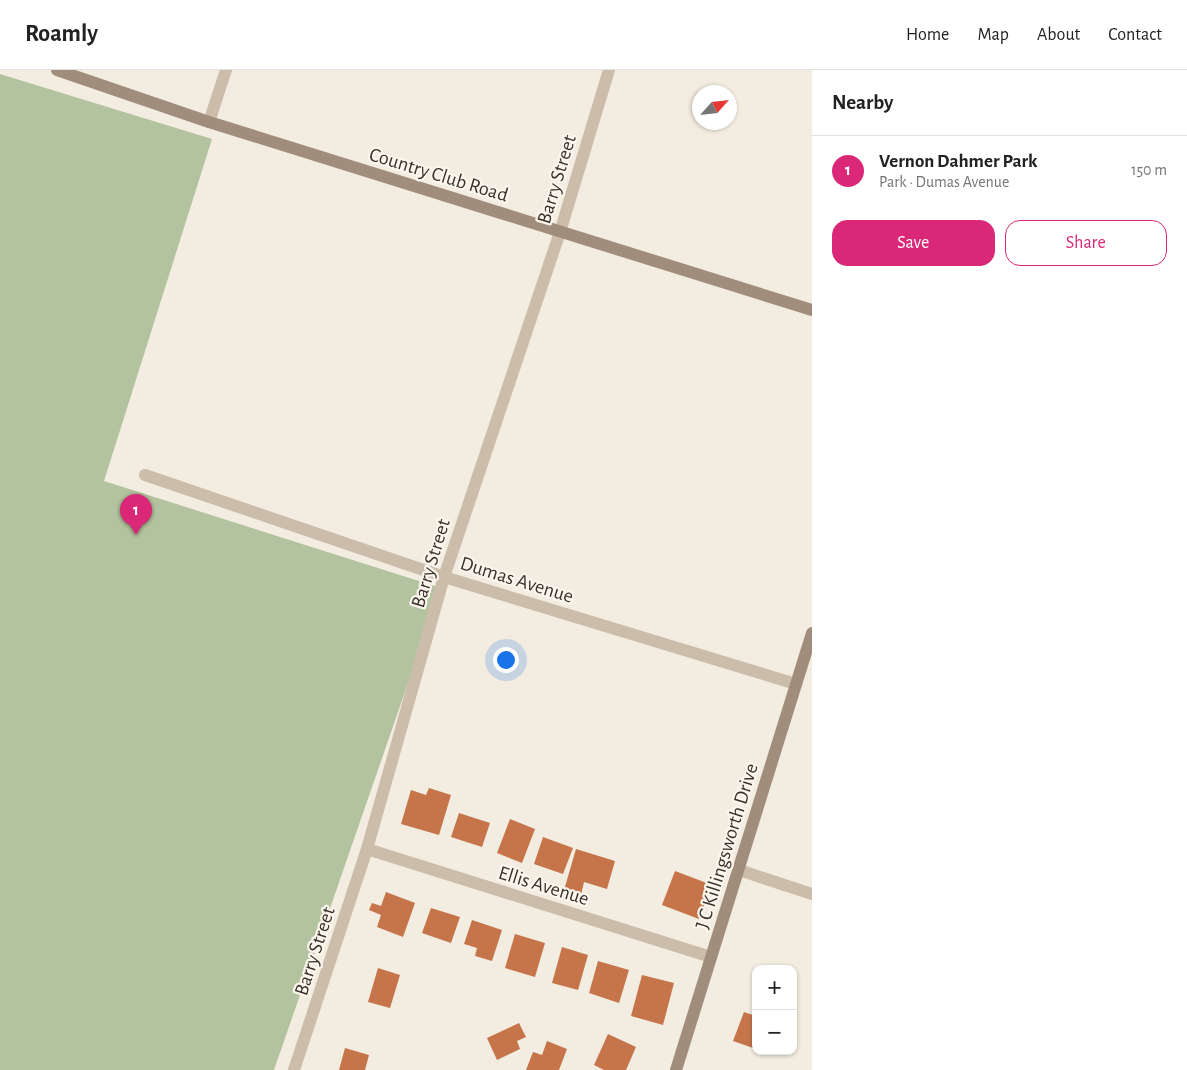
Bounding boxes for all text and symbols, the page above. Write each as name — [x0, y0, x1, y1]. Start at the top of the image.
text: Roamly — [25, 22, 98, 46]
text: Home — [906, 26, 949, 44]
text: Map — [977, 26, 1009, 44]
text: About — [1037, 26, 1080, 44]
text: Contact — [1108, 26, 1162, 44]
north arrow — [692, 85, 737, 130]
text: Nearby — [832, 92, 893, 113]
street label: Barry Street — [534, 132, 580, 226]
street label: Country Club Road — [367, 144, 510, 206]
text: Vernon Dahmer Park — [879, 152, 1037, 171]
text: 1 — [845, 162, 851, 178]
text: 150 m — [1131, 162, 1167, 178]
text: Park · Dumas Avenue — [879, 174, 1009, 190]
button: Save — [832, 220, 995, 266]
button: Share — [1005, 220, 1167, 266]
pin: 1 — [120, 494, 152, 535]
street label: Barry Street — [408, 516, 454, 610]
street label: Dumas Avenue — [458, 553, 576, 607]
your location — [493, 647, 519, 673]
street label: J C Killingsworth Drive — [692, 761, 762, 932]
street label: Ellis Avenue — [496, 863, 591, 909]
street label: Barry Street — [291, 904, 339, 998]
map controls — [752, 965, 797, 1055]
button: + — [752, 965, 797, 1010]
button: − — [752, 1010, 797, 1055]

